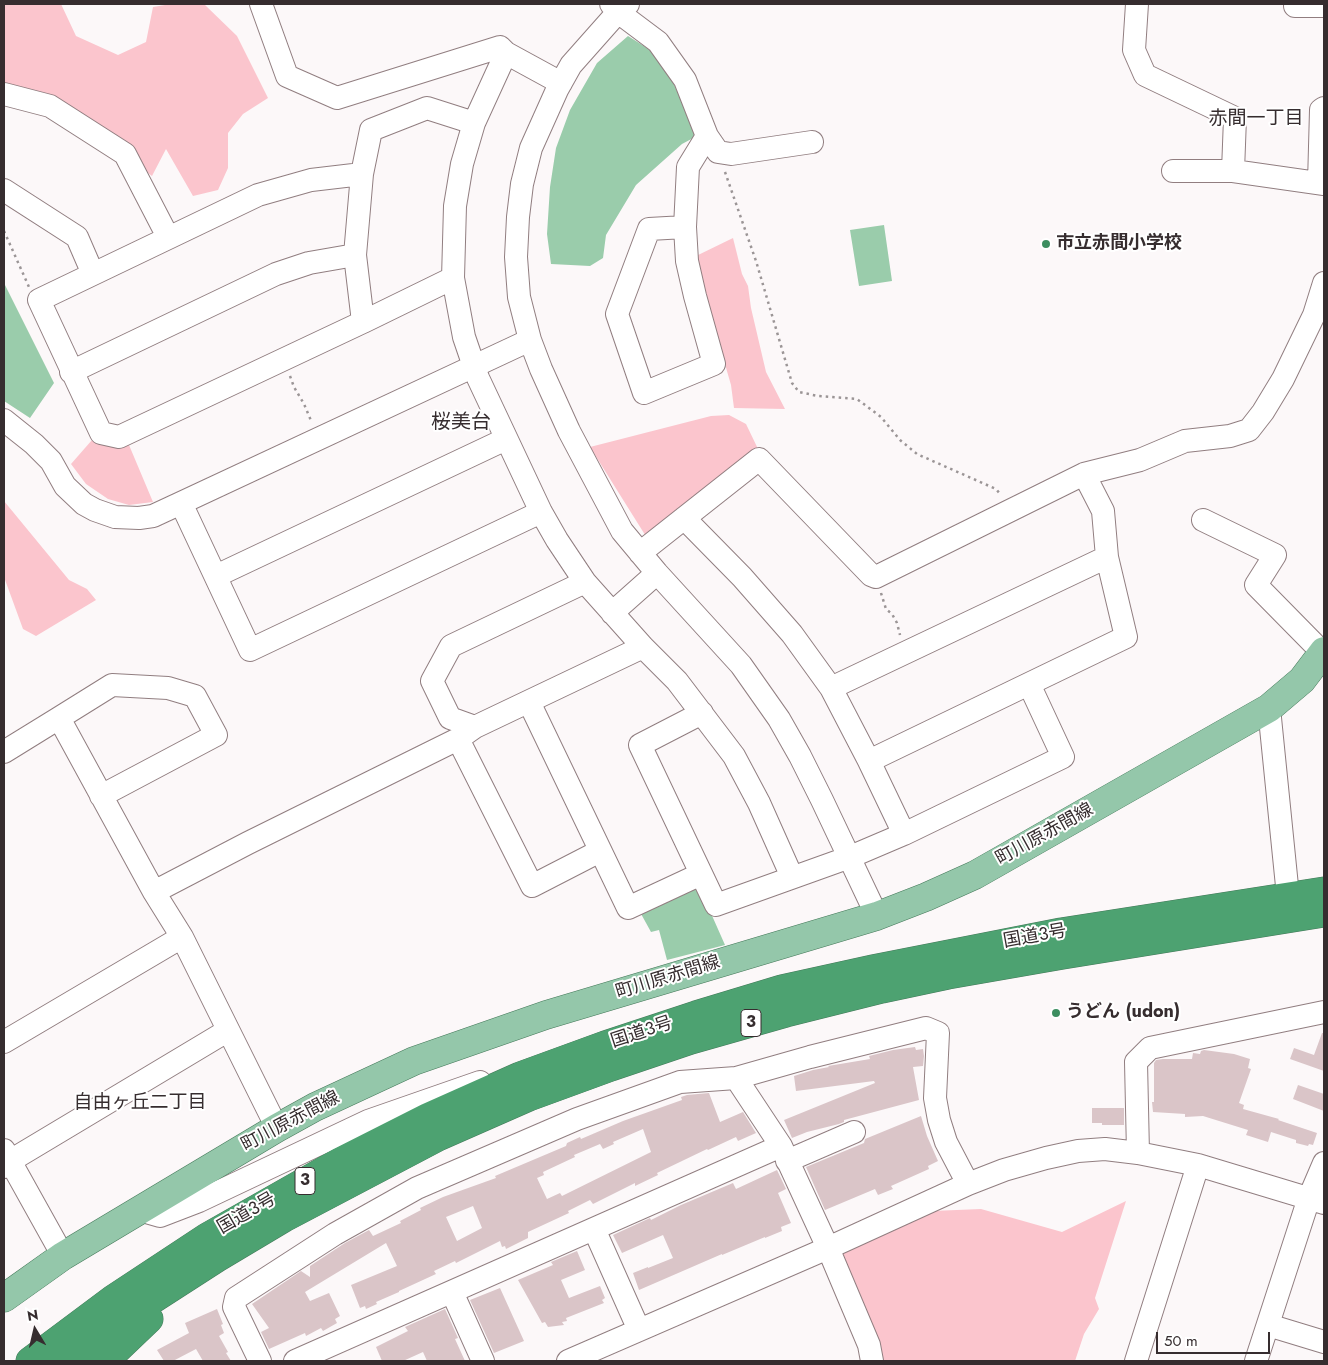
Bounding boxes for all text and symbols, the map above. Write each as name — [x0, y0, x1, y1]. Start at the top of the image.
district label: 赤間一丁目 — [1209, 108, 1303, 130]
place label: 市立赤間小学校 — [1056, 233, 1182, 255]
marker: 市立赤間小学校 — [1040, 238, 1052, 250]
district label: 桜美台 — [431, 411, 491, 435]
street label: 町川原赤間線 — [993, 799, 1097, 871]
street label: 国道3号 — [1002, 921, 1068, 953]
street label: 町川原赤間線 — [613, 952, 723, 1004]
place label: うどん (udon) — [1066, 1002, 1180, 1024]
marker: うどん (udon) — [1050, 1007, 1062, 1019]
road number: 3 — [741, 1010, 761, 1036]
street label: 国道3号 — [608, 1013, 676, 1053]
street label: 町川原赤間線 — [238, 1087, 344, 1157]
district label: 自由ヶ丘二丁目 — [74, 1092, 206, 1114]
road number: 3 — [295, 1168, 315, 1194]
street label: 国道3号 — [214, 1189, 280, 1239]
text: N — [26, 1304, 40, 1326]
north arrow — [10, 1305, 60, 1355]
scale bar — [1158, 1322, 1272, 1354]
text: 50 m — [1164, 1330, 1198, 1352]

